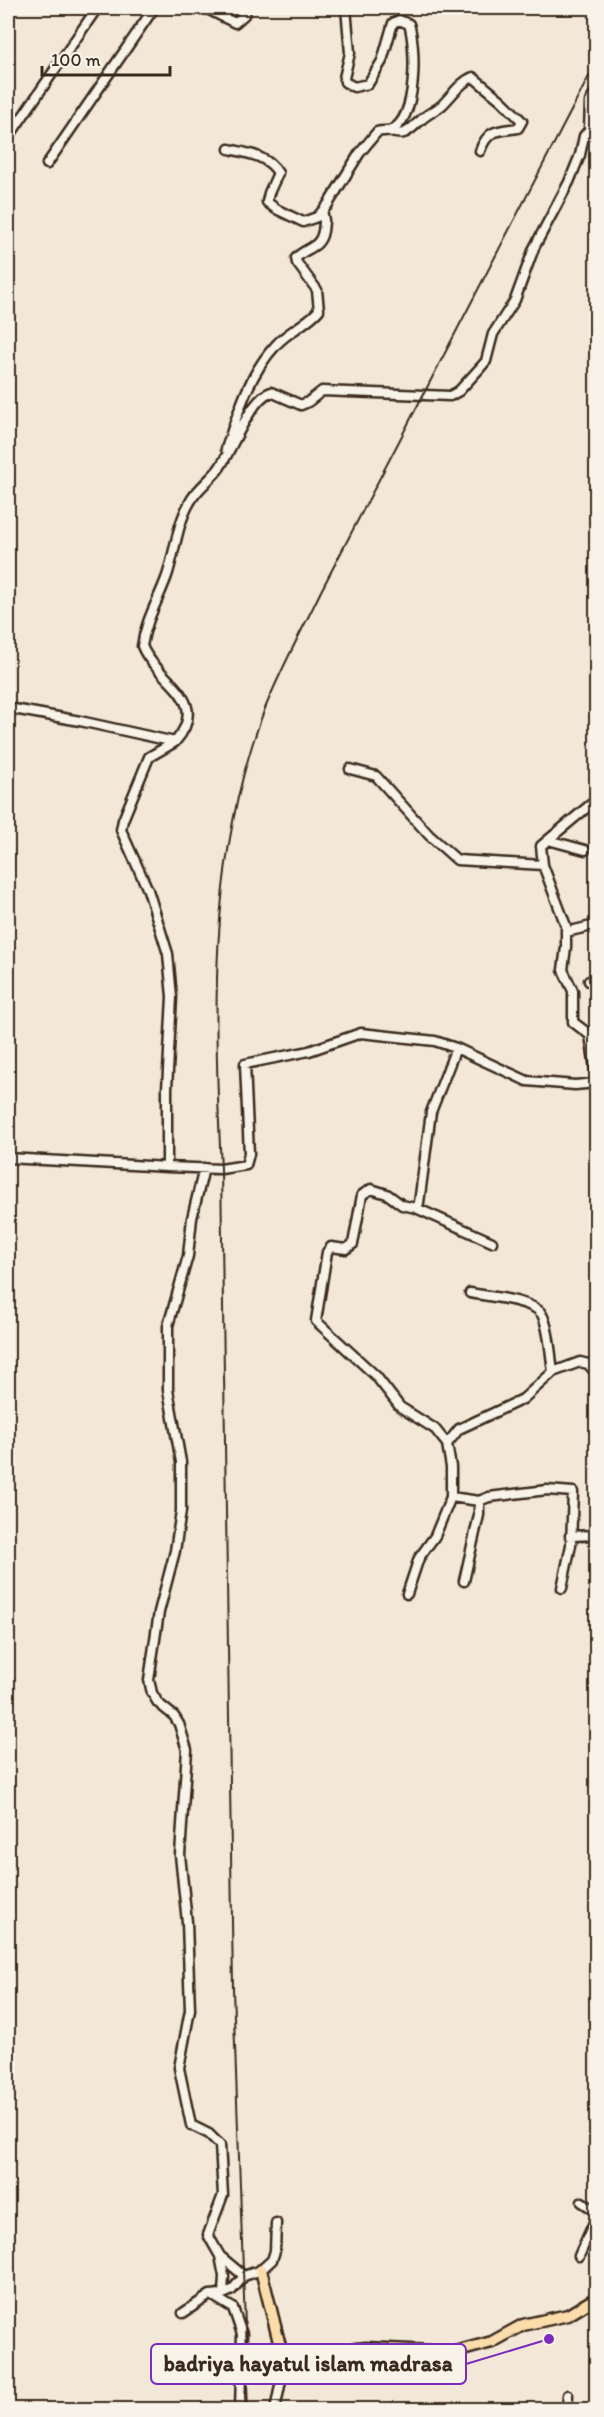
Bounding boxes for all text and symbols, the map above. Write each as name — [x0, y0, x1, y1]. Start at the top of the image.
scale bar — [42, 39, 170, 77]
text: 100 m — [51, 49, 101, 71]
callout: badriya hayatul islam madrasa — [151, 2344, 466, 2384]
text: badriya hayatul islam madrasa — [163, 2350, 453, 2377]

